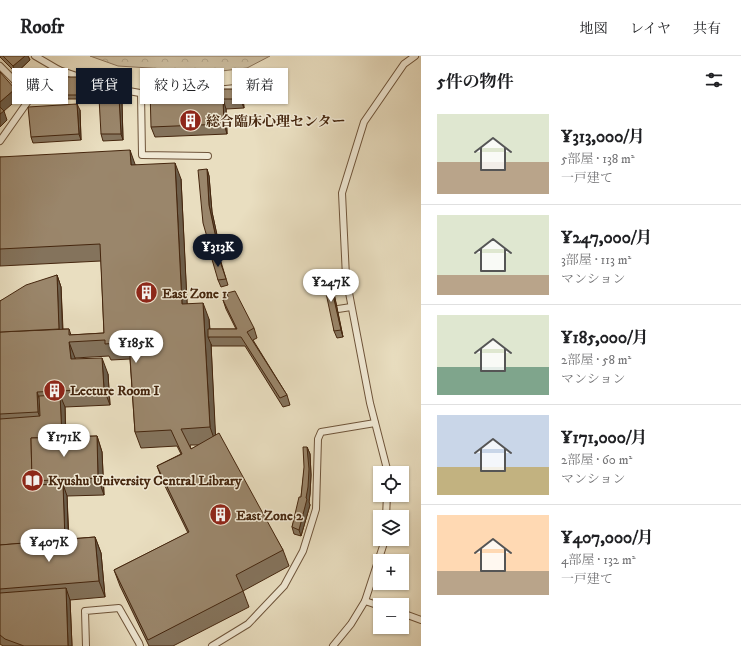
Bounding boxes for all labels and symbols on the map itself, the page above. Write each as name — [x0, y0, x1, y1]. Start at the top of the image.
building icon: 総合臨床心理センター — [178, 108, 204, 134]
place label: 総合臨床心理センター — [206, 113, 345, 131]
pin: ¥313K — [190, 234, 246, 268]
pin: ¥247K — [303, 269, 359, 303]
building icon: East Zone 1 — [134, 280, 160, 306]
place label: East Zone 1 — [162, 285, 227, 303]
pin: ¥185K — [108, 330, 164, 364]
building icon: Lecture Room I — [41, 377, 67, 403]
place label: Lecture Room I — [70, 382, 160, 400]
pin: ¥171K — [36, 424, 92, 458]
library icon: Kyushu University Central Library — [20, 467, 46, 493]
place label: Kyushu University Central Library — [48, 472, 242, 490]
building icon: East Zone 2 — [207, 502, 233, 528]
place label: East Zone 2 — [236, 507, 304, 525]
pin: ¥407K — [21, 529, 77, 563]

